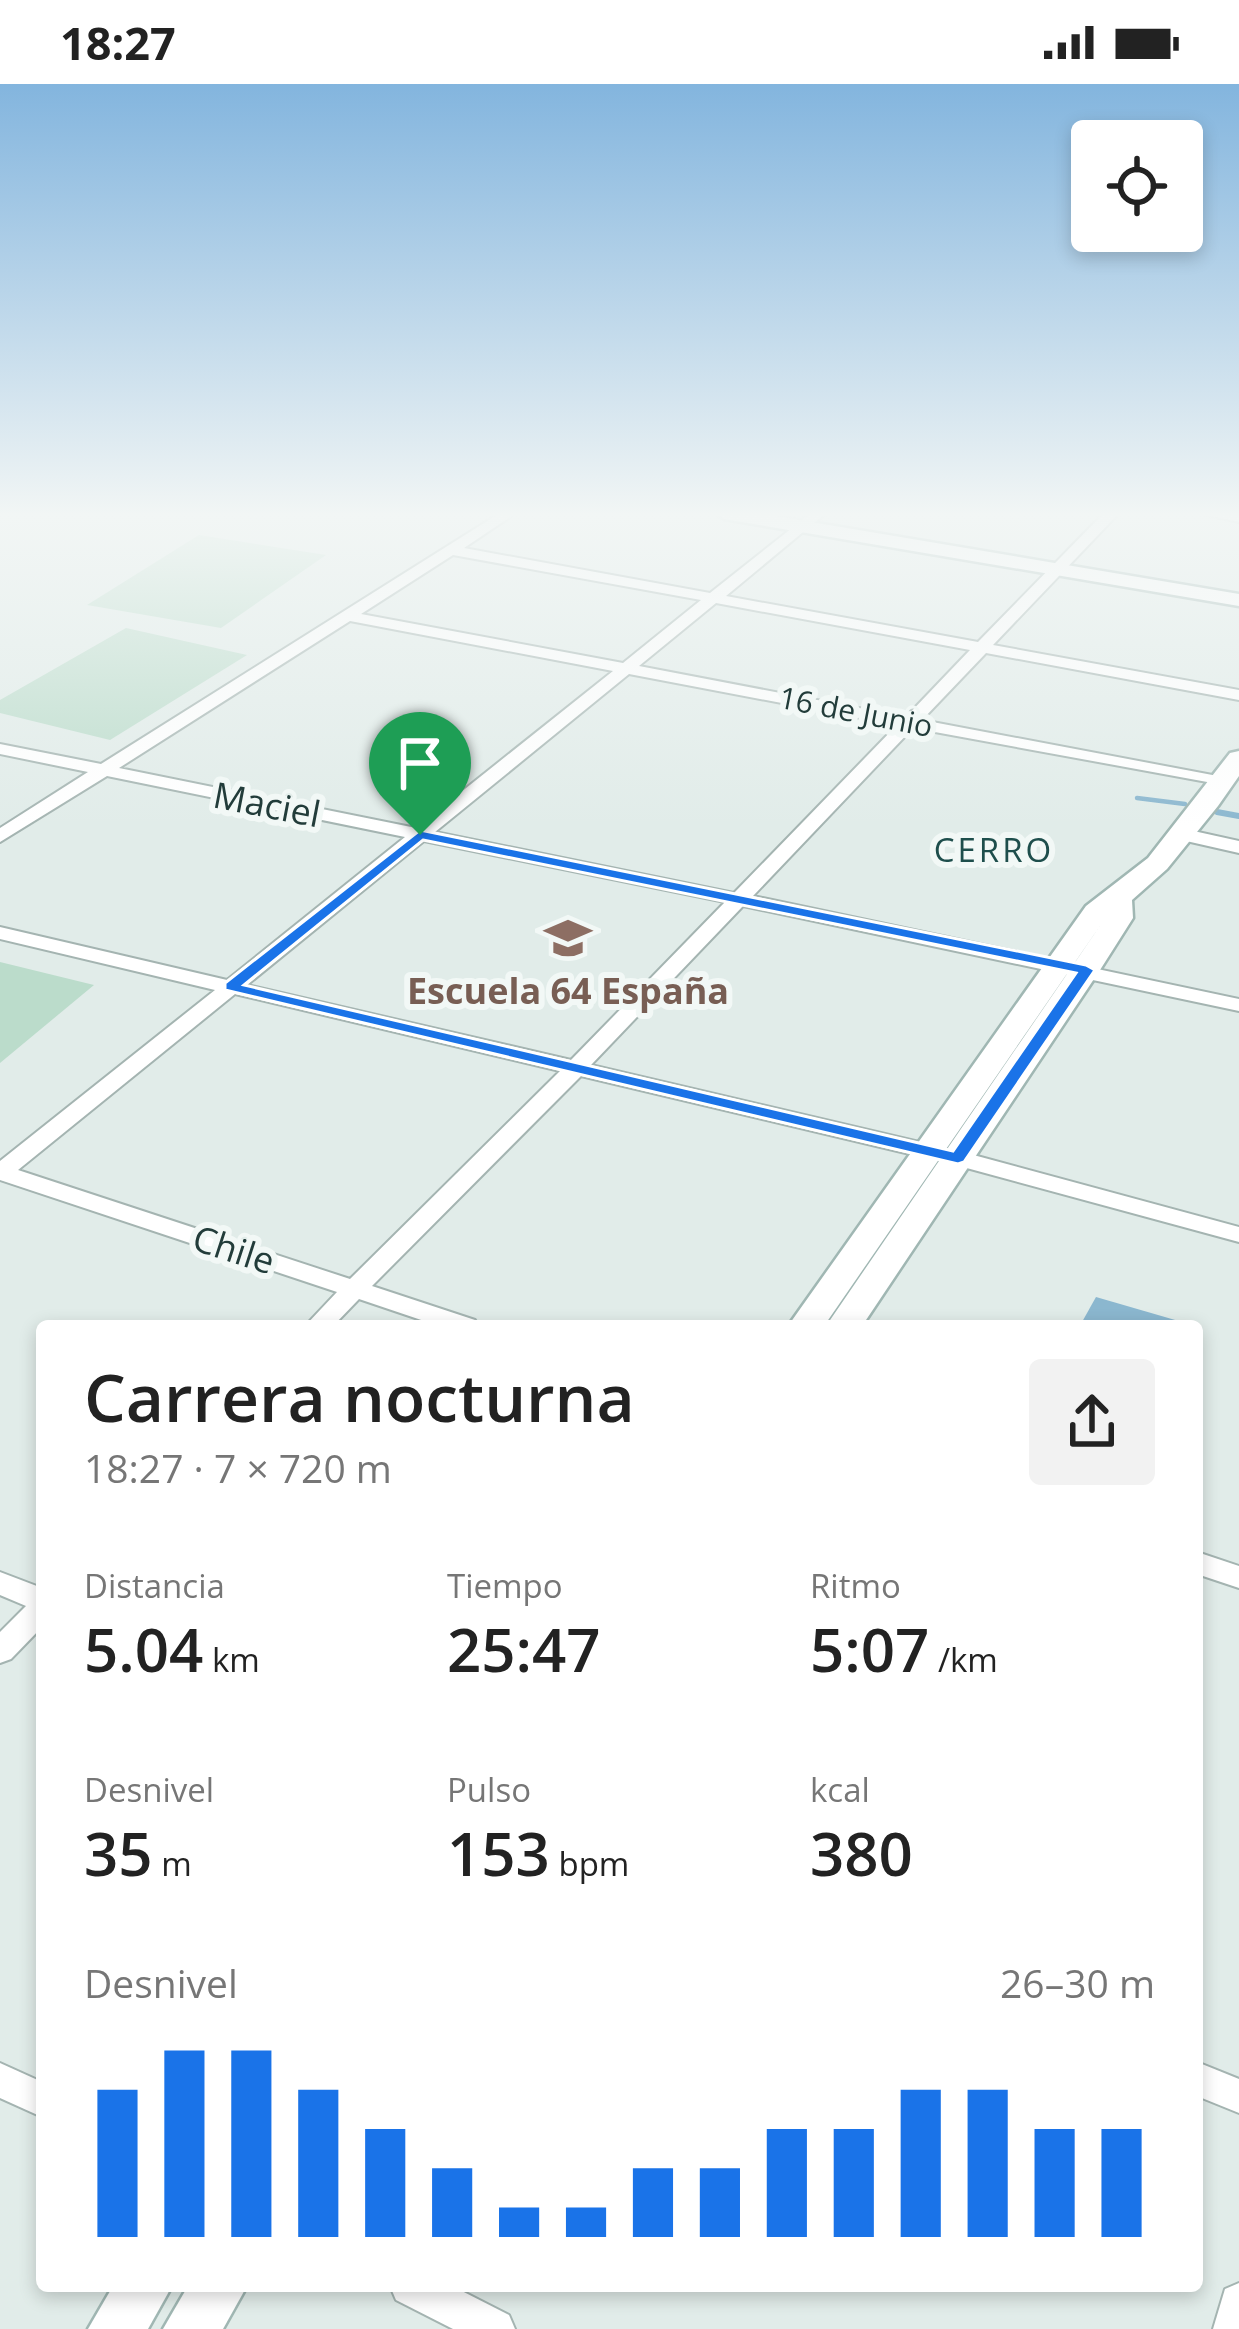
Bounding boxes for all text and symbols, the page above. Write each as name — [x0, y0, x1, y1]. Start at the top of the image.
text: 18:27 — [60, 12, 176, 73]
map controls — [1071, 120, 1203, 252]
button: locate — [1071, 120, 1203, 252]
street label: 16 de Junio — [776, 676, 936, 746]
pin — [369, 712, 471, 835]
icon: arrive — [387, 730, 453, 796]
street label: Maciel — [209, 770, 325, 838]
district label: CERRO — [934, 827, 1054, 872]
school or university icon: Escuela 64 España — [543, 913, 593, 963]
place label: Escuela 64 España — [407, 966, 729, 1015]
street label: Chile — [187, 1213, 281, 1285]
text: Carrera nocturna — [84, 1351, 635, 1441]
button: share — [1029, 1359, 1155, 1485]
text: 18:27 · 7 × 720 m — [84, 1441, 392, 1494]
text: Distancia — [84, 1563, 225, 1608]
text: Tiempo — [447, 1563, 563, 1608]
text: Ritmo — [810, 1563, 901, 1608]
text: 5.04 — [84, 1608, 203, 1690]
text: 25:47 — [447, 1608, 601, 1690]
text: 5:07 — [810, 1608, 929, 1690]
text: km — [203, 1637, 260, 1682]
text: /km — [929, 1637, 998, 1682]
text: Desnivel — [84, 1767, 214, 1812]
text: Pulso — [447, 1767, 531, 1812]
text: kcal — [810, 1767, 870, 1812]
text: 35 — [84, 1812, 153, 1894]
text: 153 — [447, 1812, 550, 1894]
text: 380 — [810, 1812, 913, 1894]
text: m — [153, 1841, 192, 1886]
text: bpm — [550, 1841, 629, 1886]
text: Desnivel — [84, 1956, 238, 2009]
text: 26–30 m — [1000, 1956, 1155, 2009]

